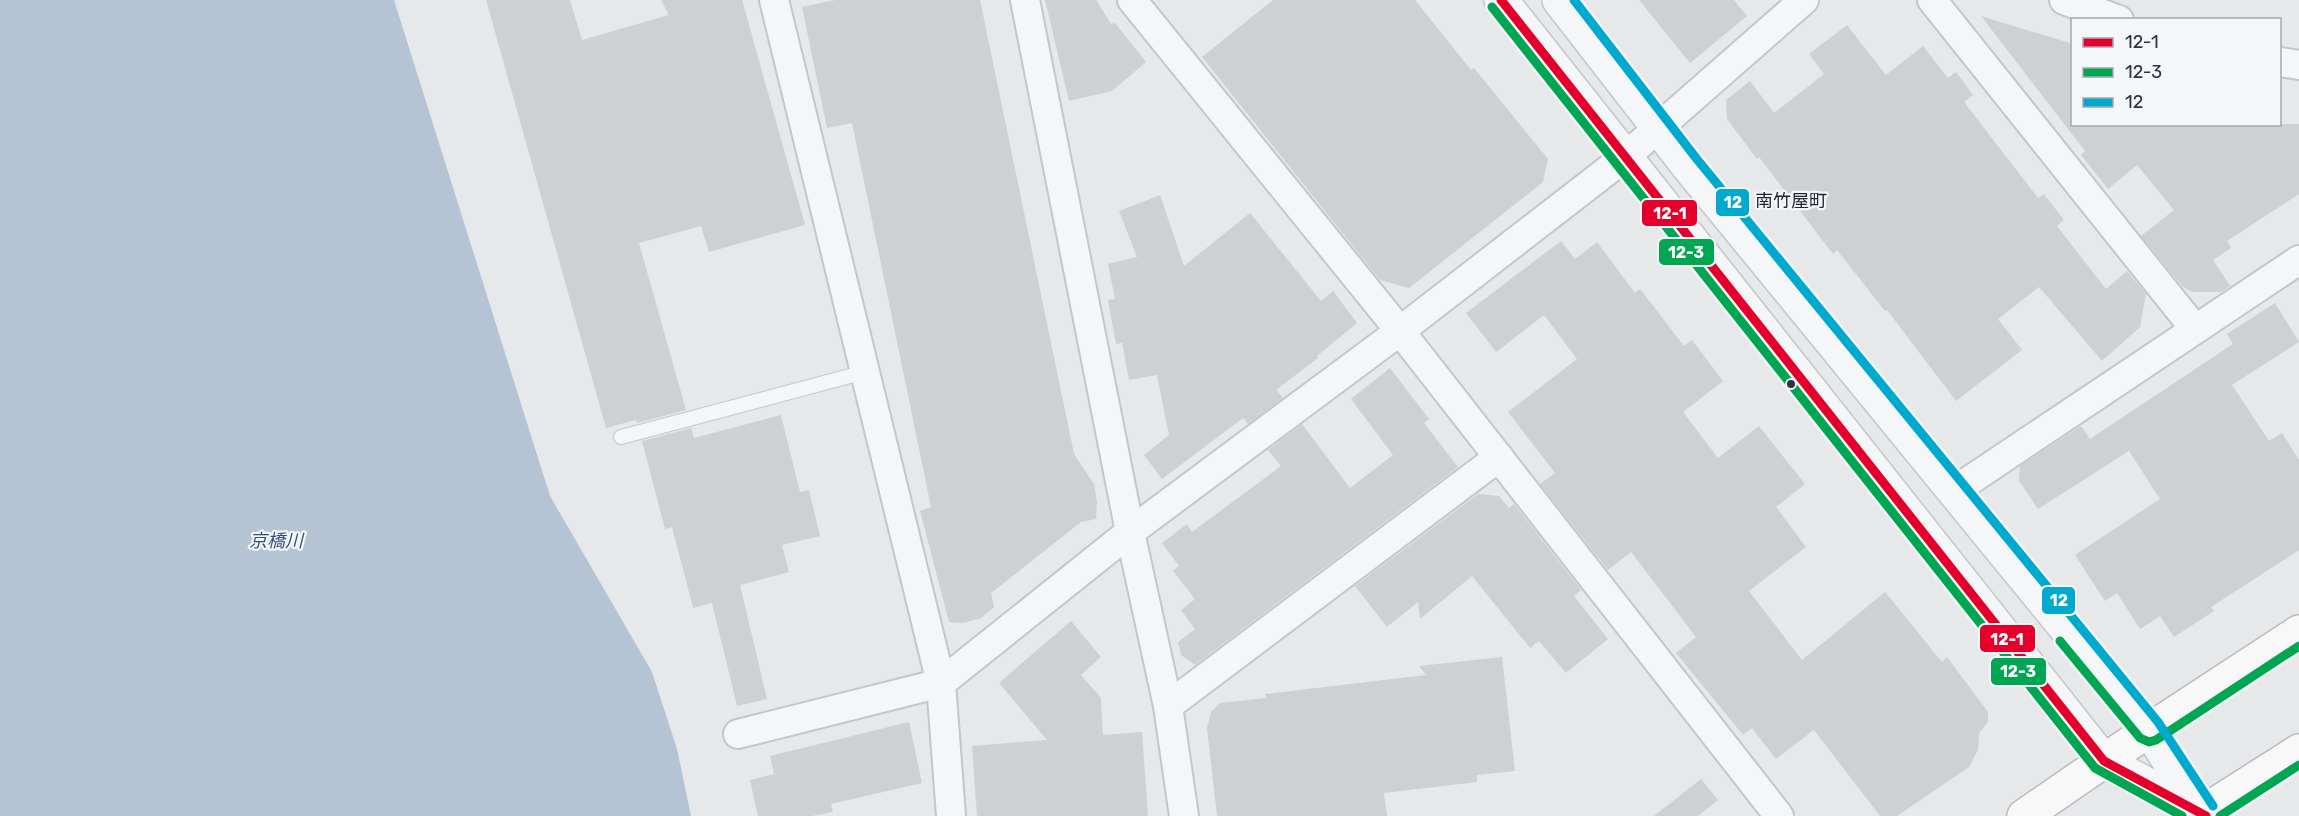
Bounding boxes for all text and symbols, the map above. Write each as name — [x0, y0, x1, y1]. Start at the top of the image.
legend — [2071, 18, 2281, 126]
text: 12-1 — [2125, 31, 2159, 53]
text: 12-3 — [2125, 61, 2162, 83]
text: 12 — [2125, 91, 2143, 113]
line badge: 12 — [1715, 188, 1750, 217]
district label: 南竹屋町 — [1755, 190, 1827, 212]
text: 12 — [1724, 193, 1742, 212]
line badge: 12-1 — [1641, 199, 1698, 227]
text: 12-1 — [1653, 204, 1687, 223]
line badge: 12-3 — [1658, 238, 1715, 266]
text: 12-3 — [1668, 243, 1704, 262]
unlabelled marker — [1785, 378, 1797, 390]
water label: 京橋川 — [249, 530, 305, 552]
line badge: 12 — [2041, 586, 2076, 615]
text: 12 — [2050, 591, 2068, 610]
line badge: 12-1 — [1979, 624, 2036, 653]
text: 12-1 — [1990, 630, 2024, 649]
line badge: 12-3 — [1990, 657, 2047, 686]
text: 12-3 — [2000, 662, 2036, 681]

